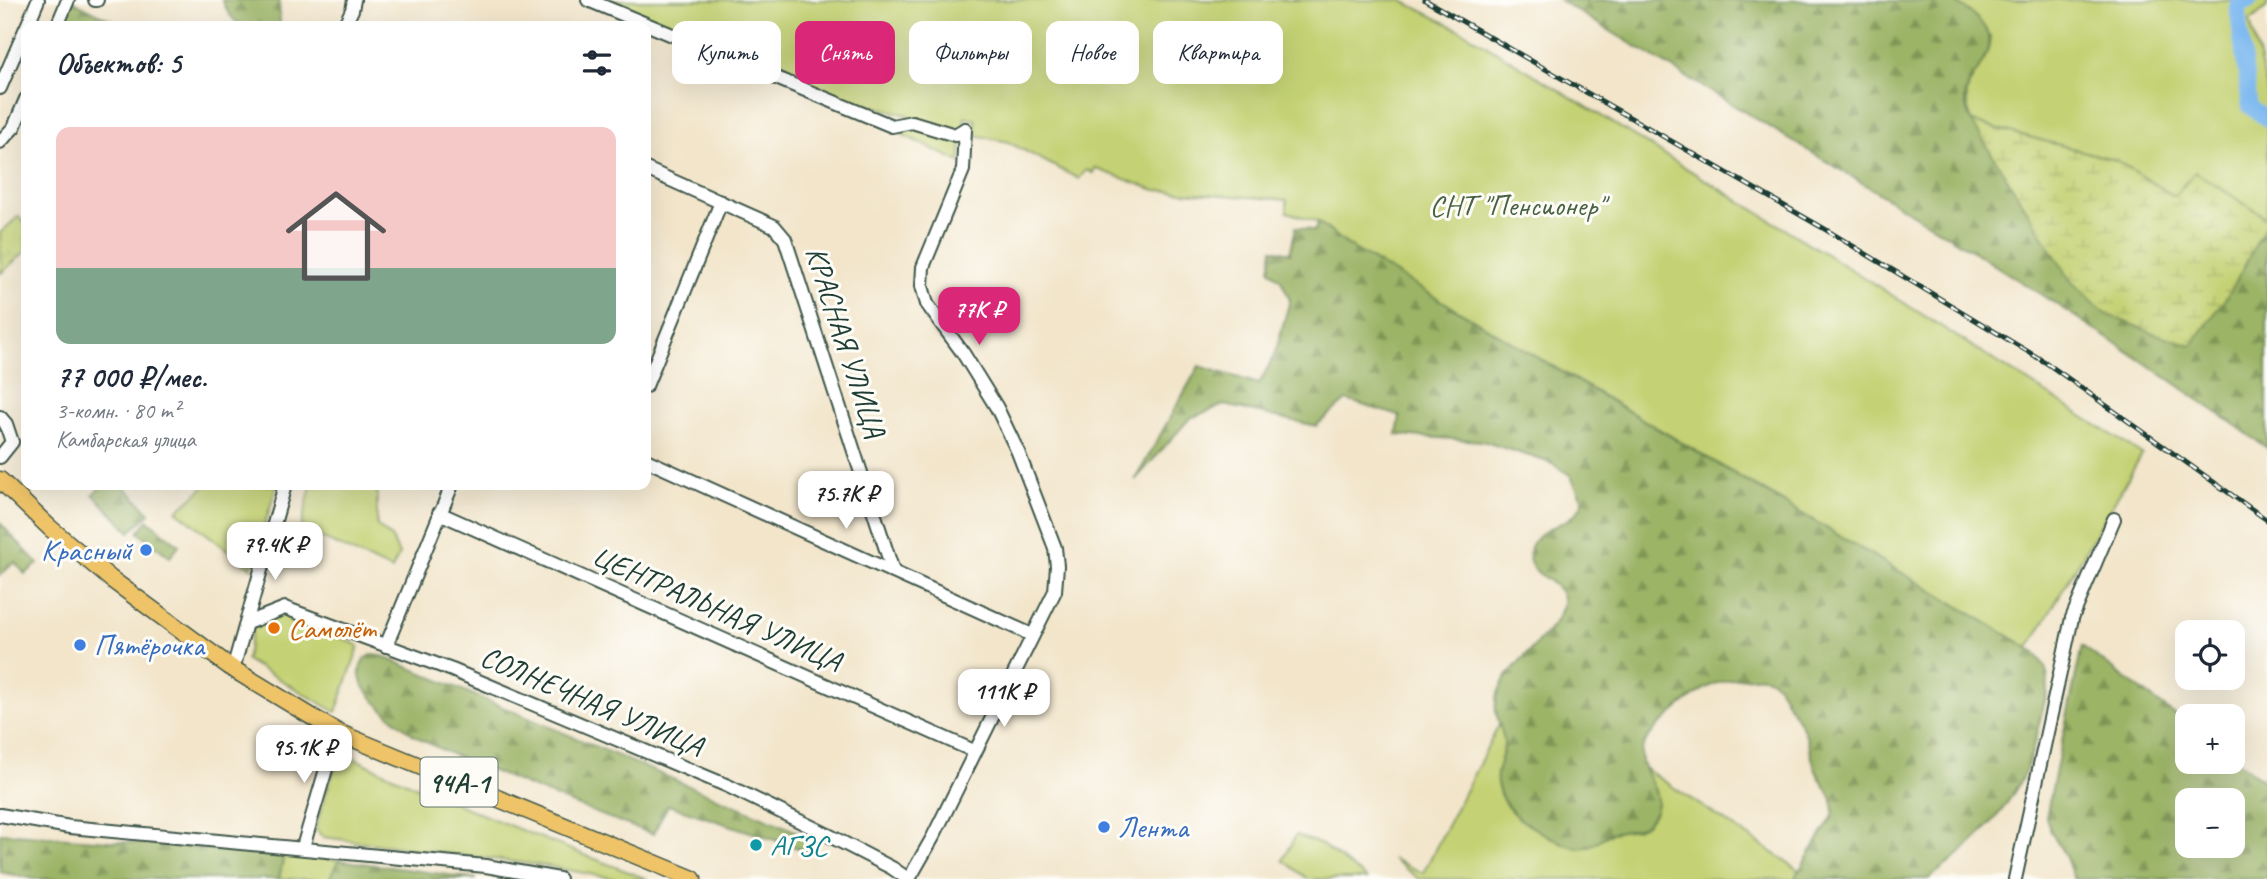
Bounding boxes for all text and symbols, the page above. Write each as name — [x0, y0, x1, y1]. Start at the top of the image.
chip: Купить — [672, 21, 781, 84]
chip: Снять — [795, 21, 895, 84]
chip: Фильтры — [909, 21, 1032, 84]
chip: Новое — [1046, 21, 1139, 84]
chip: Квартира — [1153, 21, 1283, 84]
text: Объектов: 5 — [56, 44, 181, 82]
icon: filters — [578, 44, 616, 82]
icon: home — [273, 173, 399, 299]
park label: СНТ "Пенсионер" — [1430, 186, 1610, 224]
street label: КРАСНАЯ УЛИЦА — [797, 242, 895, 443]
pin: 77K ₽ — [930, 288, 1028, 347]
text: 77K ₽ — [954, 295, 1004, 324]
text: 77 000 ₽/мес. — [56, 358, 207, 396]
text: 3-комн. · 80 m² — [56, 396, 180, 425]
text: Камбарская улица — [56, 425, 196, 454]
pin: 75.7K ₽ — [781, 472, 911, 531]
text: 75.7K ₽ — [814, 479, 878, 508]
pin: 79.4K ₽ — [210, 522, 340, 582]
text: 79.4K ₽ — [243, 530, 307, 559]
place label: Красный — [41, 531, 133, 569]
street label: ЦЕНТРАЛЬНАЯ УЛИЦА — [586, 536, 849, 681]
marker: Красный — [138, 542, 154, 558]
place label: Самолёт — [288, 609, 378, 647]
marker: Самолёт — [266, 620, 282, 636]
map controls — [2175, 620, 2245, 858]
button: locate — [2175, 620, 2245, 690]
place label: Пятёрочка — [94, 626, 206, 664]
marker: Пятёрочка — [72, 637, 88, 653]
street label: СОЛНЕЧНАЯ УЛИЦА — [475, 637, 711, 766]
pin: 111K ₽ — [947, 670, 1061, 729]
text: 111K ₽ — [974, 677, 1034, 706]
button: + — [2175, 704, 2245, 774]
pin: 95.1K ₽ — [239, 726, 369, 785]
text: 95.1K ₽ — [272, 733, 336, 762]
road number: 94А-1 — [420, 758, 498, 806]
button: − — [2175, 788, 2245, 858]
place label: Лента — [1118, 808, 1190, 846]
marker: Лента — [1096, 819, 1112, 835]
place label: АГЗС — [770, 826, 831, 864]
marker: АГЗС — [748, 837, 764, 853]

